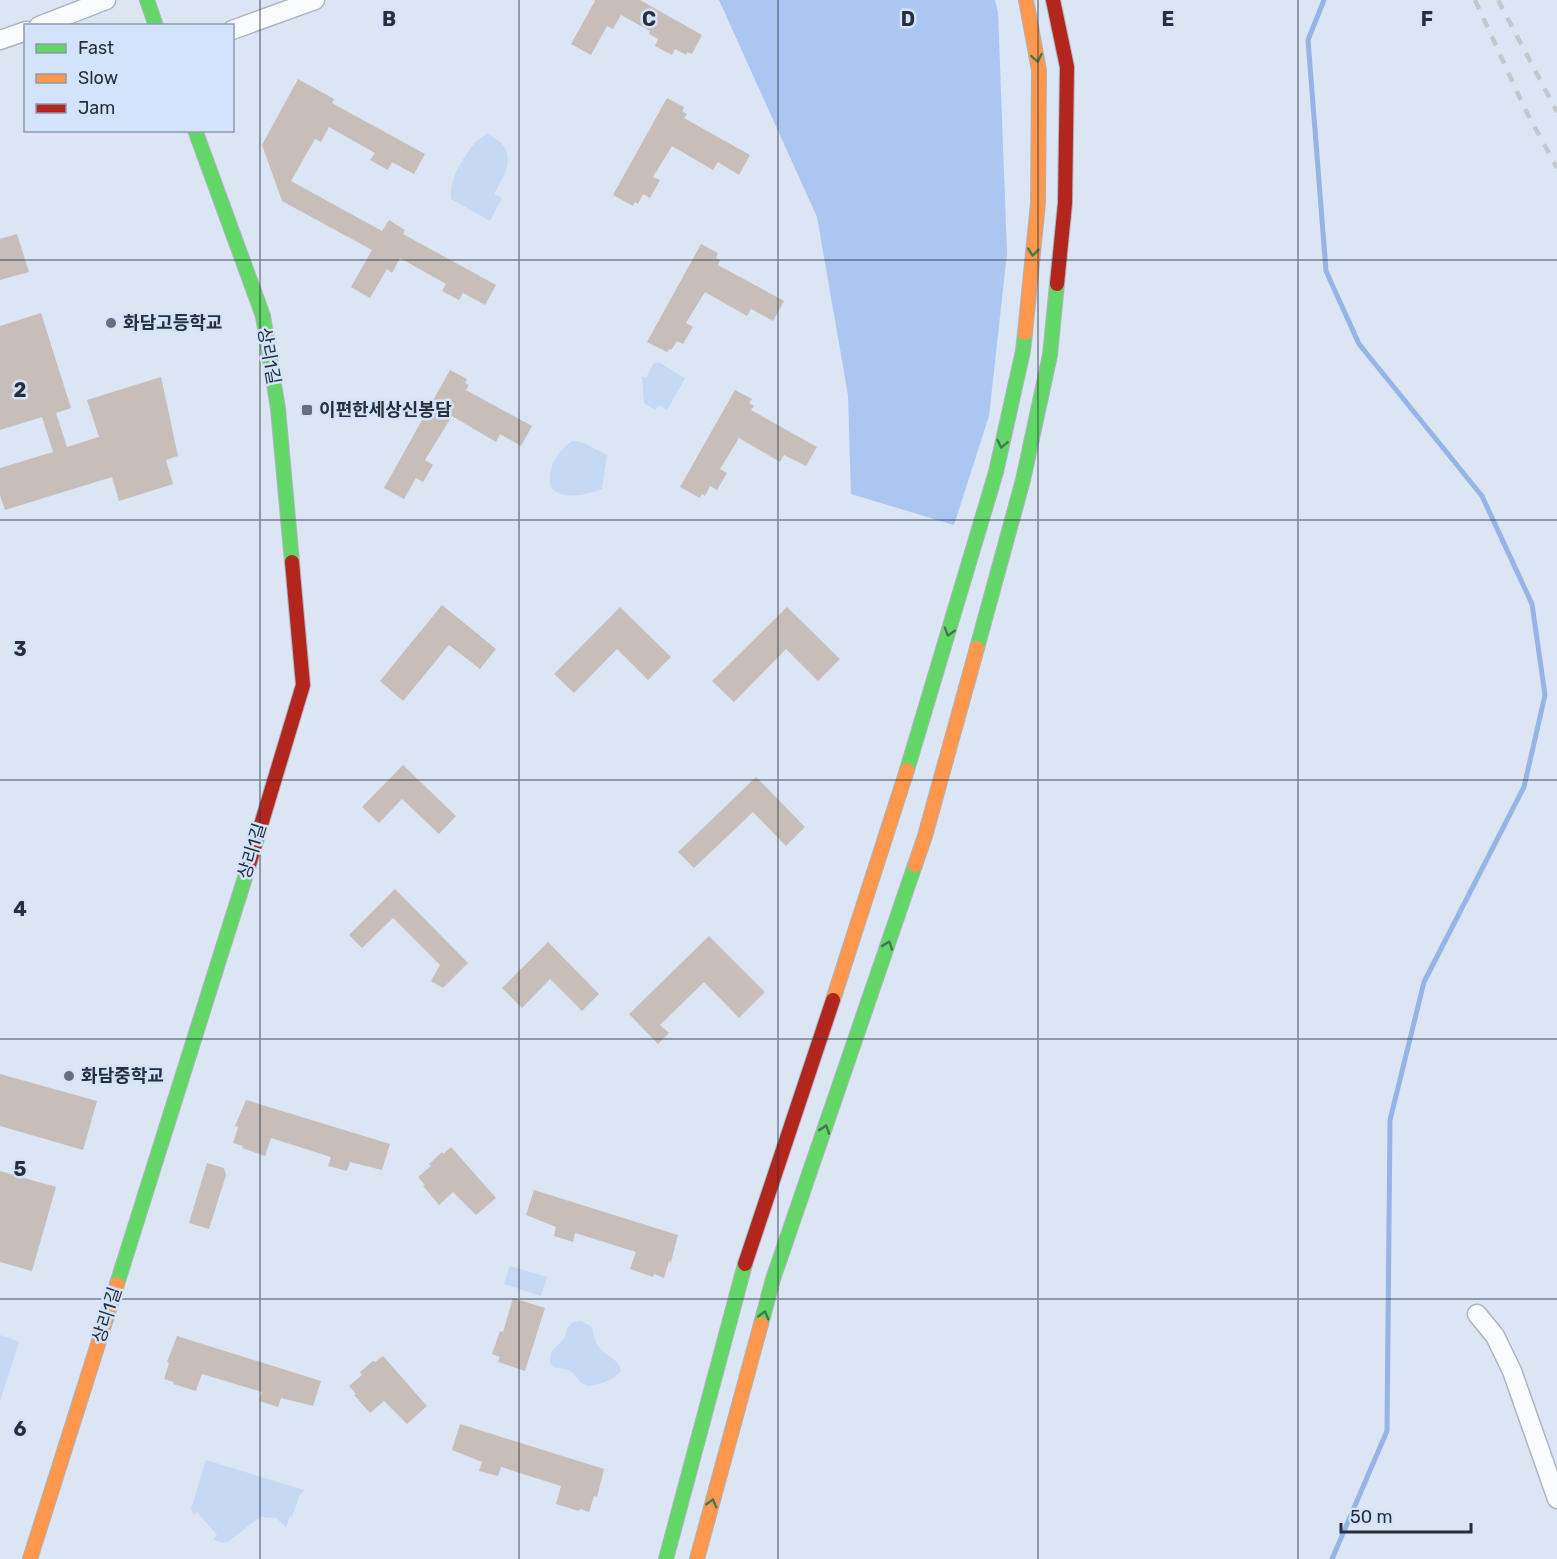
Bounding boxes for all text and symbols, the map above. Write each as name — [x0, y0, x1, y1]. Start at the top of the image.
text: B — [382, 7, 396, 31]
text: C — [642, 7, 656, 31]
text: D — [901, 7, 915, 31]
text: E — [1162, 7, 1174, 31]
text: F — [1421, 7, 1433, 31]
legend — [24, 24, 234, 132]
text: Fast — [78, 37, 114, 59]
one-way arrow — [1030, 52, 1043, 62]
text: Slow — [78, 67, 118, 89]
text: Jam — [78, 97, 115, 119]
one-way arrow — [1027, 247, 1040, 257]
place label: 화담고등학교 — [123, 312, 222, 334]
marker: 화담고등학교 — [104, 316, 118, 330]
street label: 상리1길 — [253, 326, 285, 386]
text: 2 — [14, 378, 27, 402]
place label: 이편한세상신봉담 — [319, 399, 452, 421]
marker: 이편한세상신봉담 — [300, 403, 314, 417]
one-way arrow — [997, 439, 1010, 449]
one-way arrow — [944, 626, 956, 637]
text: 3 — [13, 637, 27, 661]
street label: 상리1길 — [233, 820, 271, 882]
text: 4 — [13, 897, 27, 921]
one-way arrow — [880, 940, 893, 951]
place label: 화담중학교 — [81, 1065, 164, 1087]
marker: 화담중학교 — [62, 1069, 76, 1083]
one-way arrow — [817, 1124, 830, 1135]
text: 5 — [14, 1157, 27, 1181]
street label: 상리1길 — [88, 1284, 126, 1346]
one-way arrow — [756, 1310, 769, 1320]
text: 6 — [13, 1417, 27, 1441]
scale bar — [1341, 1496, 1472, 1534]
one-way arrow — [705, 1498, 718, 1508]
text: 50 m — [1350, 1506, 1393, 1528]

